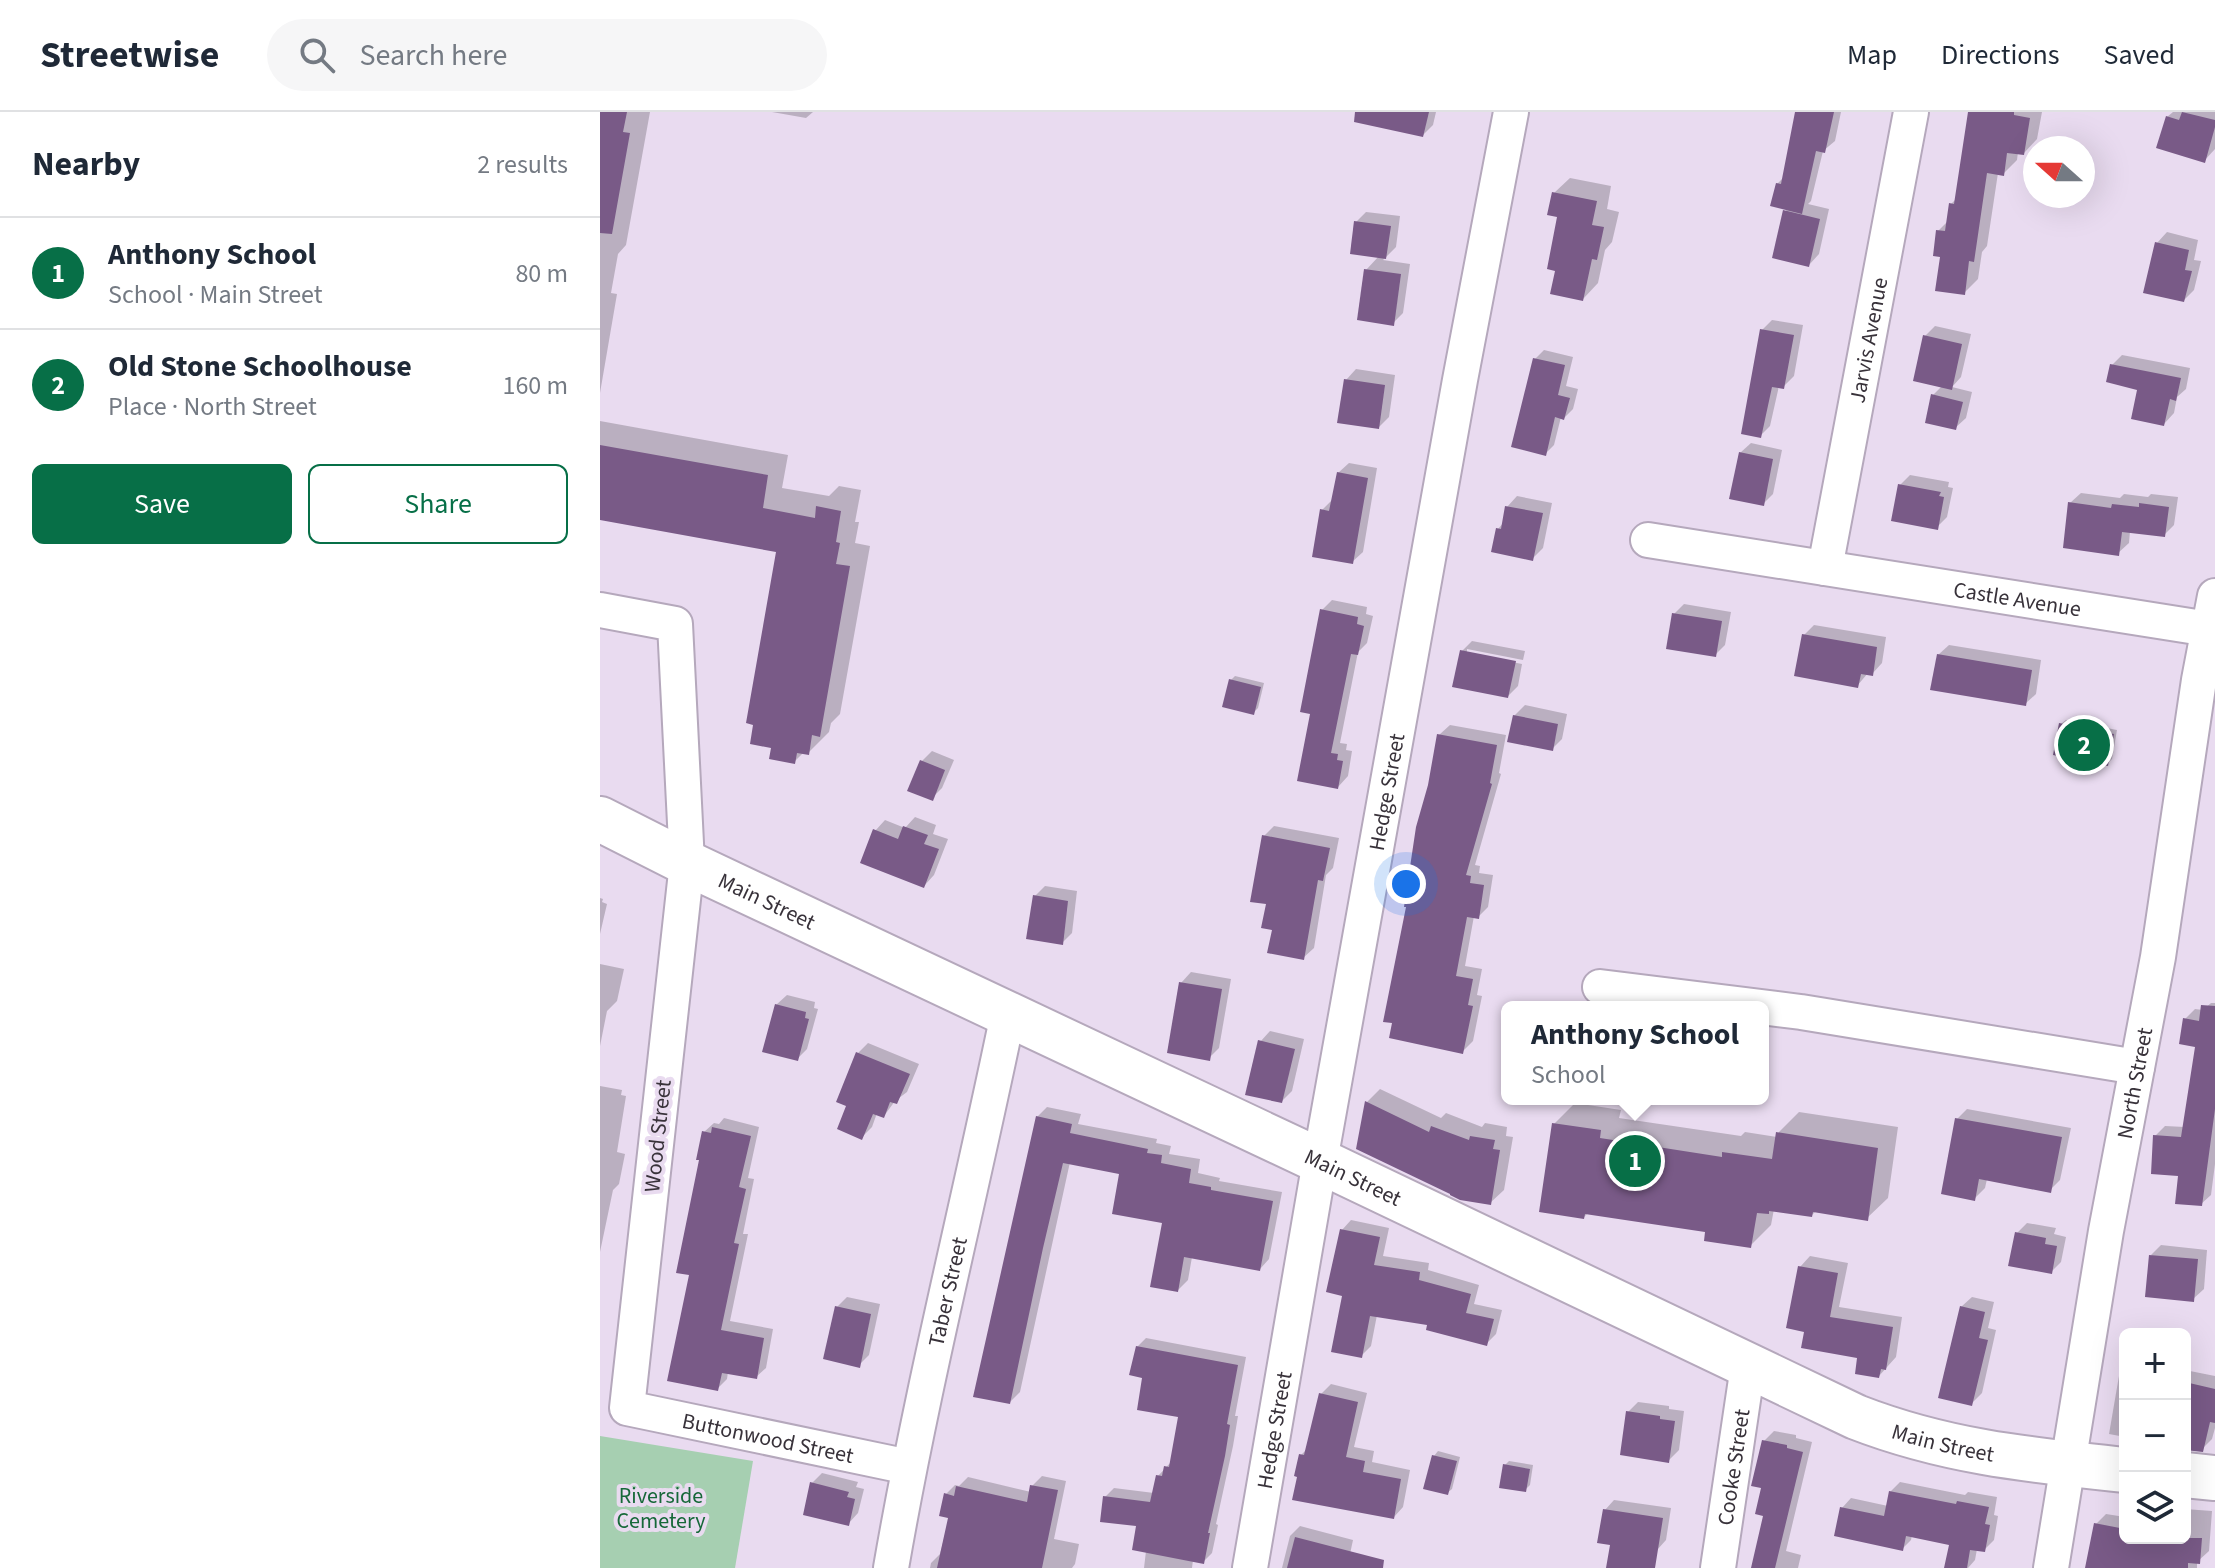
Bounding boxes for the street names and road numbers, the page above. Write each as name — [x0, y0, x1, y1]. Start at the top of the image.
street label: Jarvis Avenue — [1841, 275, 1896, 406]
street label: Castle Avenue — [1951, 574, 2083, 625]
street label: Hedge Street — [1361, 730, 1413, 853]
street label: Main Street — [713, 865, 821, 938]
street label: North Street — [2109, 1024, 2161, 1142]
street label: Wood Street — [636, 1078, 680, 1194]
street label: Main Street — [1299, 1141, 1407, 1215]
street label: Taber Street — [920, 1233, 976, 1350]
street label: Hedge Street — [1249, 1368, 1301, 1491]
street label: Buttonwood Street — [679, 1405, 857, 1472]
street label: Cooke Street — [1710, 1406, 1759, 1528]
street label: Main Street — [1888, 1416, 1997, 1471]

